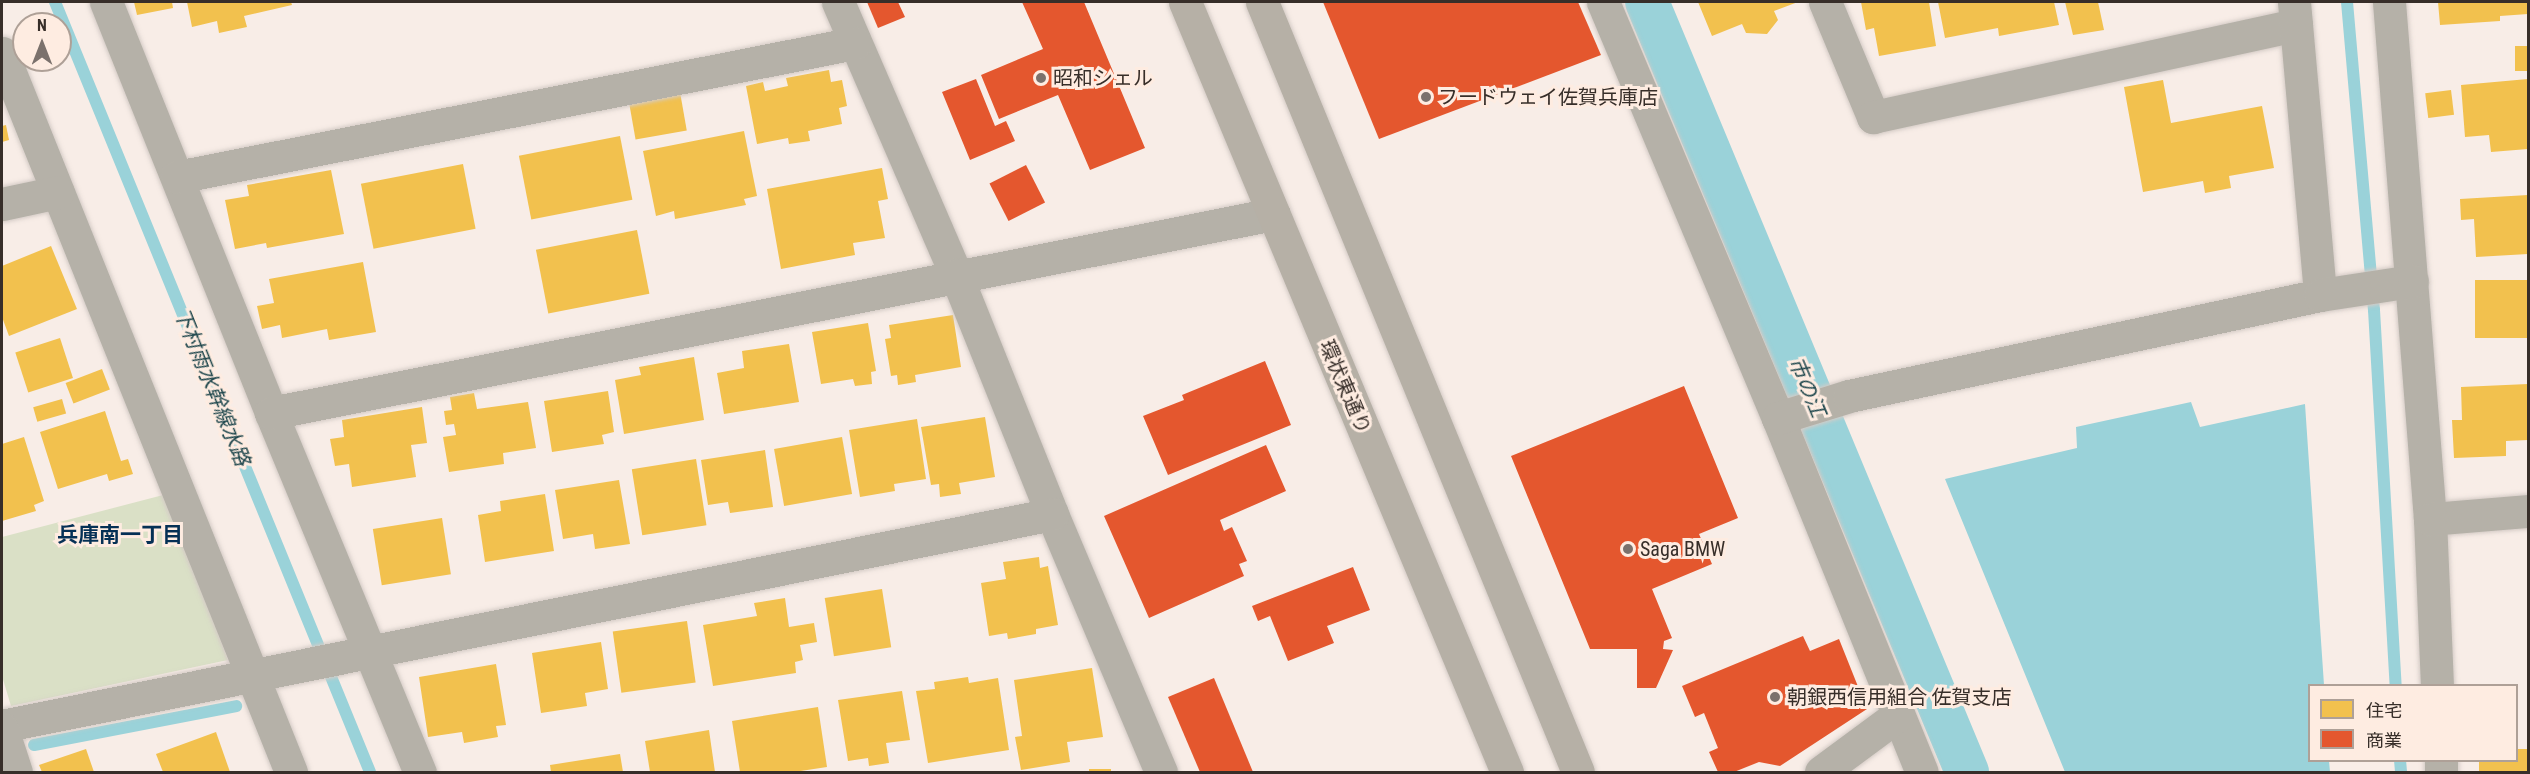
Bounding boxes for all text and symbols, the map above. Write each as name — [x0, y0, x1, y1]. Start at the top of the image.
north arrow — [12, 12, 72, 72]
text: N — [37, 16, 47, 35]
place label: 昭和シェル — [1053, 66, 1153, 90]
marker: 昭和シェル — [1034, 71, 1048, 85]
place label: フードウェイ佐賀兵庫店 — [1438, 85, 1658, 109]
marker: フードウェイ佐賀兵庫店 — [1419, 90, 1433, 104]
water label: 下村雨水幹線水路 — [169, 304, 255, 470]
street label: 環状東通り — [1314, 336, 1376, 438]
water label: 市の江 — [1783, 353, 1831, 421]
district label: 兵庫南一丁目 — [57, 522, 183, 548]
place label: Saga BMW — [1640, 537, 1725, 561]
marker: Saga BMW — [1621, 542, 1635, 556]
legend — [2308, 684, 2518, 762]
place label: 朝銀西信用組合 佐賀支店 — [1787, 685, 2012, 709]
marker: 朝銀西信用組合 佐賀支店 — [1768, 690, 1782, 704]
text: 住宅 — [2366, 700, 2402, 721]
text: 商業 — [2366, 730, 2402, 751]

